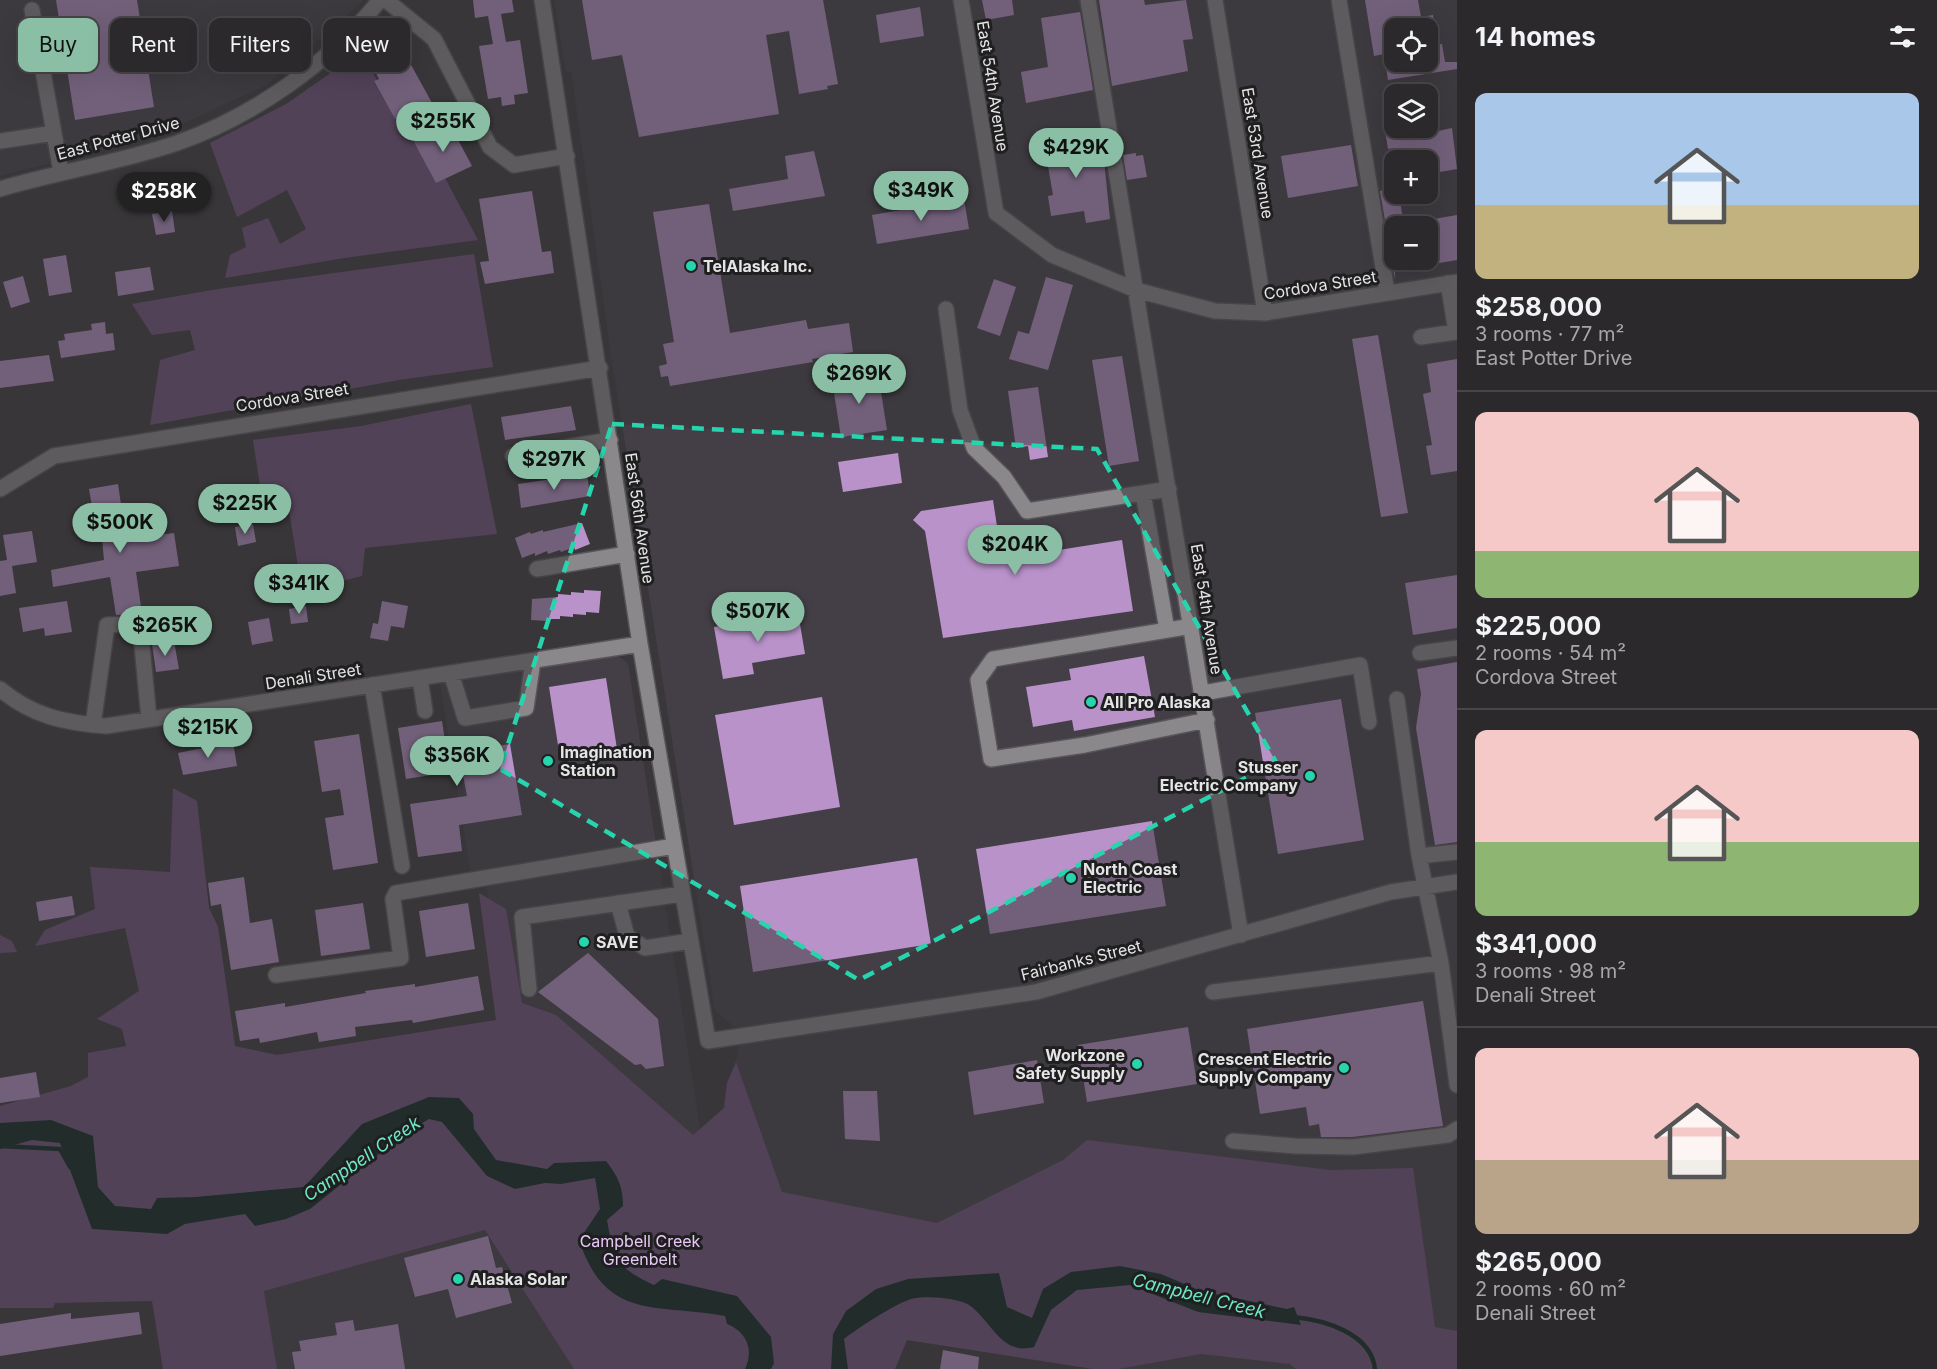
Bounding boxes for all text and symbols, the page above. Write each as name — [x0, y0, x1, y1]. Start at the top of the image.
chip: Buy — [18, 18, 98, 72]
chip: Rent — [110, 18, 197, 72]
chip: Filters — [209, 18, 311, 72]
chip: New — [323, 18, 410, 72]
map controls — [1384, 18, 1438, 270]
button: locate — [1384, 18, 1438, 72]
street label: East 54th Avenue — [973, 19, 1013, 153]
icon: filters — [1886, 20, 1919, 53]
text: 14 homes — [1475, 21, 1596, 52]
button: layers — [1384, 84, 1438, 138]
street label: East 53rd Avenue — [1238, 86, 1278, 220]
pin: $255K — [401, 102, 485, 153]
text: $255K — [410, 109, 476, 133]
street label: East Potter Drive — [55, 112, 181, 164]
pin: $429K — [1034, 128, 1118, 179]
icon: home — [1643, 132, 1751, 240]
text: $429K — [1043, 135, 1109, 159]
button: + — [1384, 150, 1438, 204]
pin: $349K — [879, 171, 963, 222]
pin: $258K — [122, 172, 206, 223]
text: $349K — [888, 178, 954, 202]
text: $258K — [131, 179, 197, 203]
button: − — [1384, 216, 1438, 270]
place label: TelAlaska Inc. — [703, 256, 812, 276]
marker: TelAlaska Inc. — [684, 259, 698, 273]
street label: Cordova Street — [1262, 266, 1378, 304]
text: $258,000 — [1475, 291, 1602, 322]
text: 3 rooms · 77 m² — [1475, 322, 1624, 346]
text: East Potter Drive — [1475, 346, 1632, 370]
pin: $269K — [817, 354, 901, 405]
text: $269K — [826, 361, 892, 385]
street label: Cordova Street — [234, 378, 350, 416]
pin: $297K — [512, 440, 596, 491]
text: $297K — [522, 447, 586, 471]
street label: East 56th Avenue — [621, 451, 659, 585]
icon: home — [1643, 451, 1751, 559]
pin: $225K — [203, 484, 287, 535]
text: $225K — [212, 491, 278, 515]
pin: $500K — [78, 503, 162, 554]
text: $500K — [86, 510, 154, 534]
pin: $204K — [973, 525, 1057, 576]
text: $204K — [981, 532, 1049, 556]
street label: East 54th Avenue — [1187, 542, 1227, 676]
pin: $341K — [257, 564, 341, 615]
text: $341K — [268, 571, 330, 595]
pin: $507K — [716, 592, 800, 643]
text: $507K — [726, 599, 791, 623]
pin: $265K — [123, 606, 207, 657]
text: $225,000 — [1475, 610, 1601, 641]
text: $265K — [132, 613, 198, 637]
text: 2 rooms · 54 m² — [1475, 641, 1626, 665]
street label: Denali Street — [264, 659, 362, 693]
text: Cordova Street — [1475, 665, 1617, 689]
place label: All Pro Alaska — [1103, 692, 1211, 712]
marker: All Pro Alaska — [1084, 695, 1098, 709]
pin: $215K — [166, 708, 250, 759]
text: $215K — [177, 715, 239, 739]
pin: $356K — [415, 736, 499, 787]
place label: Imagination Station — [560, 742, 652, 780]
text: $356K — [424, 743, 490, 767]
marker: Imagination Station — [541, 754, 555, 768]
place label: Stusser Electric Company — [1160, 757, 1298, 795]
marker: Stusser Electric Company — [1303, 769, 1317, 783]
icon: home — [1643, 769, 1751, 877]
place label: North Coast Electric — [1083, 859, 1178, 897]
marker: North Coast Electric — [1064, 871, 1078, 885]
text: $341,000 — [1475, 928, 1597, 959]
place label: SAVE — [596, 932, 639, 952]
marker: SAVE — [577, 935, 591, 949]
street label: Fairbanks Street — [1019, 935, 1143, 985]
text: 3 rooms · 98 m² — [1475, 959, 1626, 983]
text: Denali Street — [1475, 983, 1596, 1007]
place label: Workzone Safety Supply — [1015, 1045, 1125, 1083]
place label: Crescent Electric Supply Company — [1198, 1049, 1332, 1087]
marker: Workzone Safety Supply — [1130, 1057, 1144, 1071]
marker: Crescent Electric Supply Company — [1337, 1061, 1351, 1075]
icon: home — [1643, 1087, 1751, 1195]
water label: Campbell Creek — [299, 1111, 425, 1205]
park label: Campbell Creek Greenbelt — [580, 1231, 701, 1269]
text: $265,000 — [1475, 1246, 1602, 1277]
place label: Alaska Solar — [470, 1269, 568, 1289]
water label: Campbell Creek — [1130, 1269, 1269, 1322]
marker: Alaska Solar — [451, 1272, 465, 1286]
text: 2 rooms · 60 m² — [1475, 1277, 1626, 1301]
text: Denali Street — [1475, 1301, 1596, 1325]

